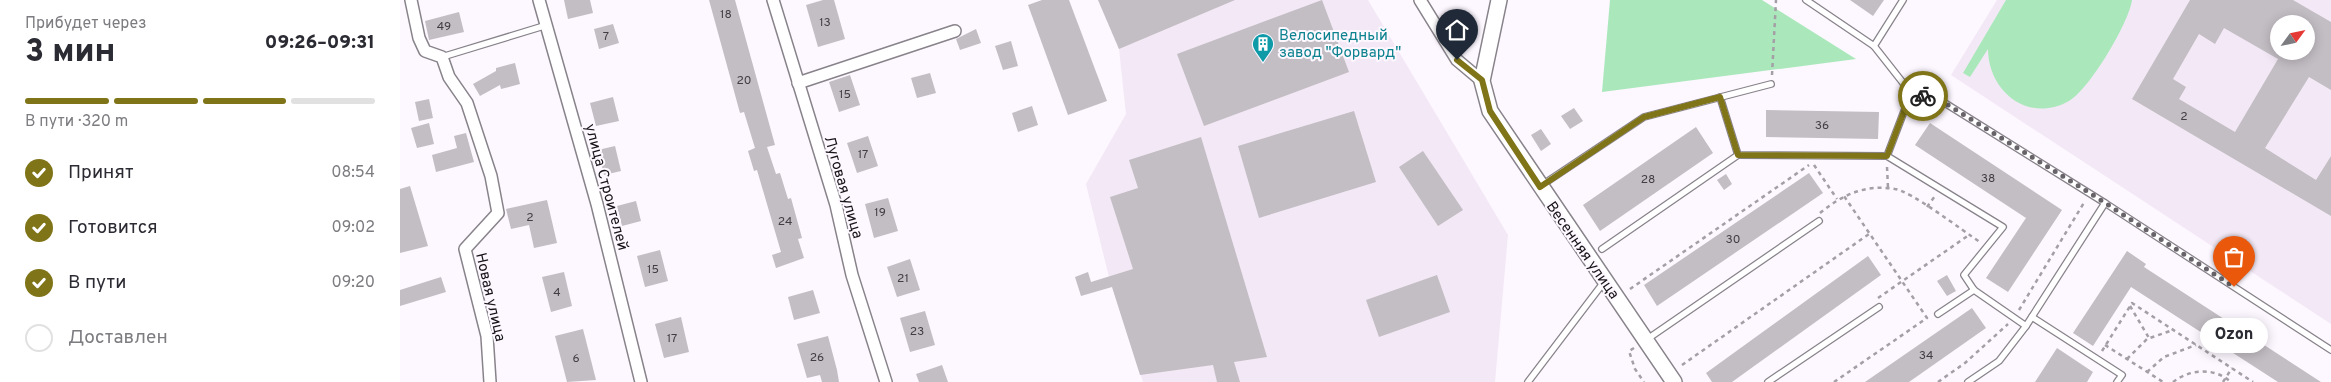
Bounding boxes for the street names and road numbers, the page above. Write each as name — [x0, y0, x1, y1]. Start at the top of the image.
street label: улица Строителей — [580, 122, 632, 253]
street label: Луговая улица — [819, 134, 866, 241]
street label: Весенняя улица — [1541, 198, 1623, 303]
street label: Новая улица — [470, 251, 509, 344]

